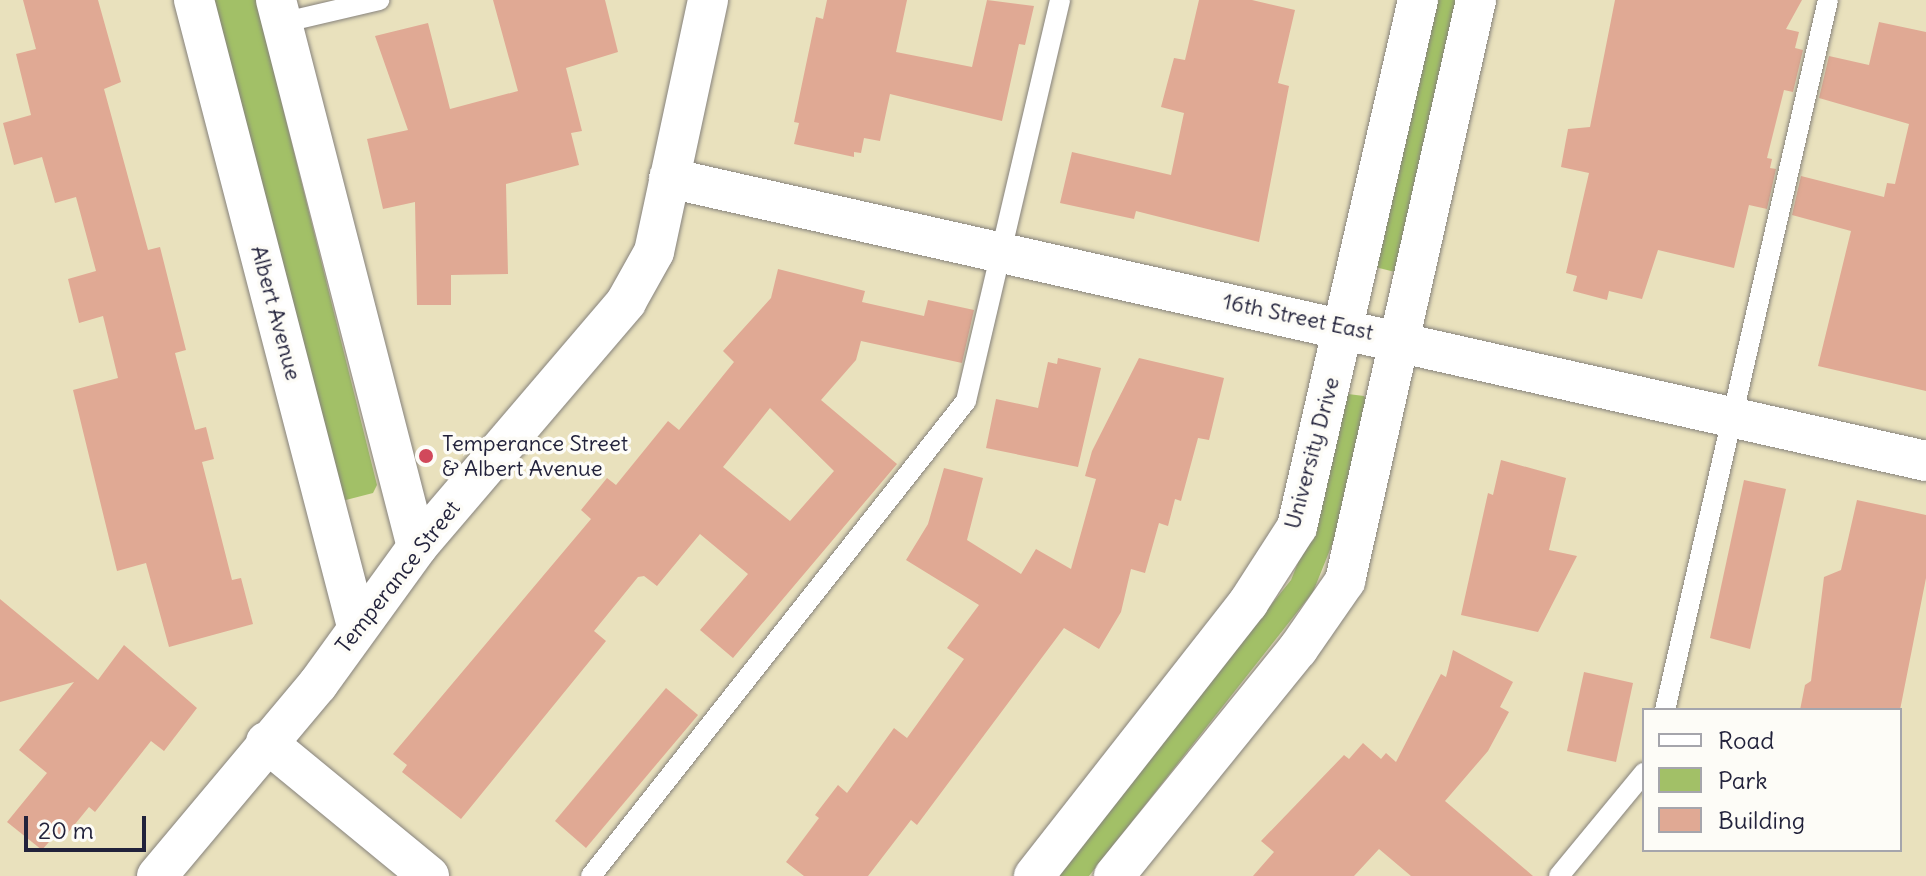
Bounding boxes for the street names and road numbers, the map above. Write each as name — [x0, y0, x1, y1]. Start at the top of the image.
street label: Albert Avenue — [245, 243, 307, 383]
street label: 16th Street East — [1220, 288, 1376, 346]
street label: University Drive — [1279, 374, 1345, 532]
street label: Temperance Street — [330, 496, 466, 658]

